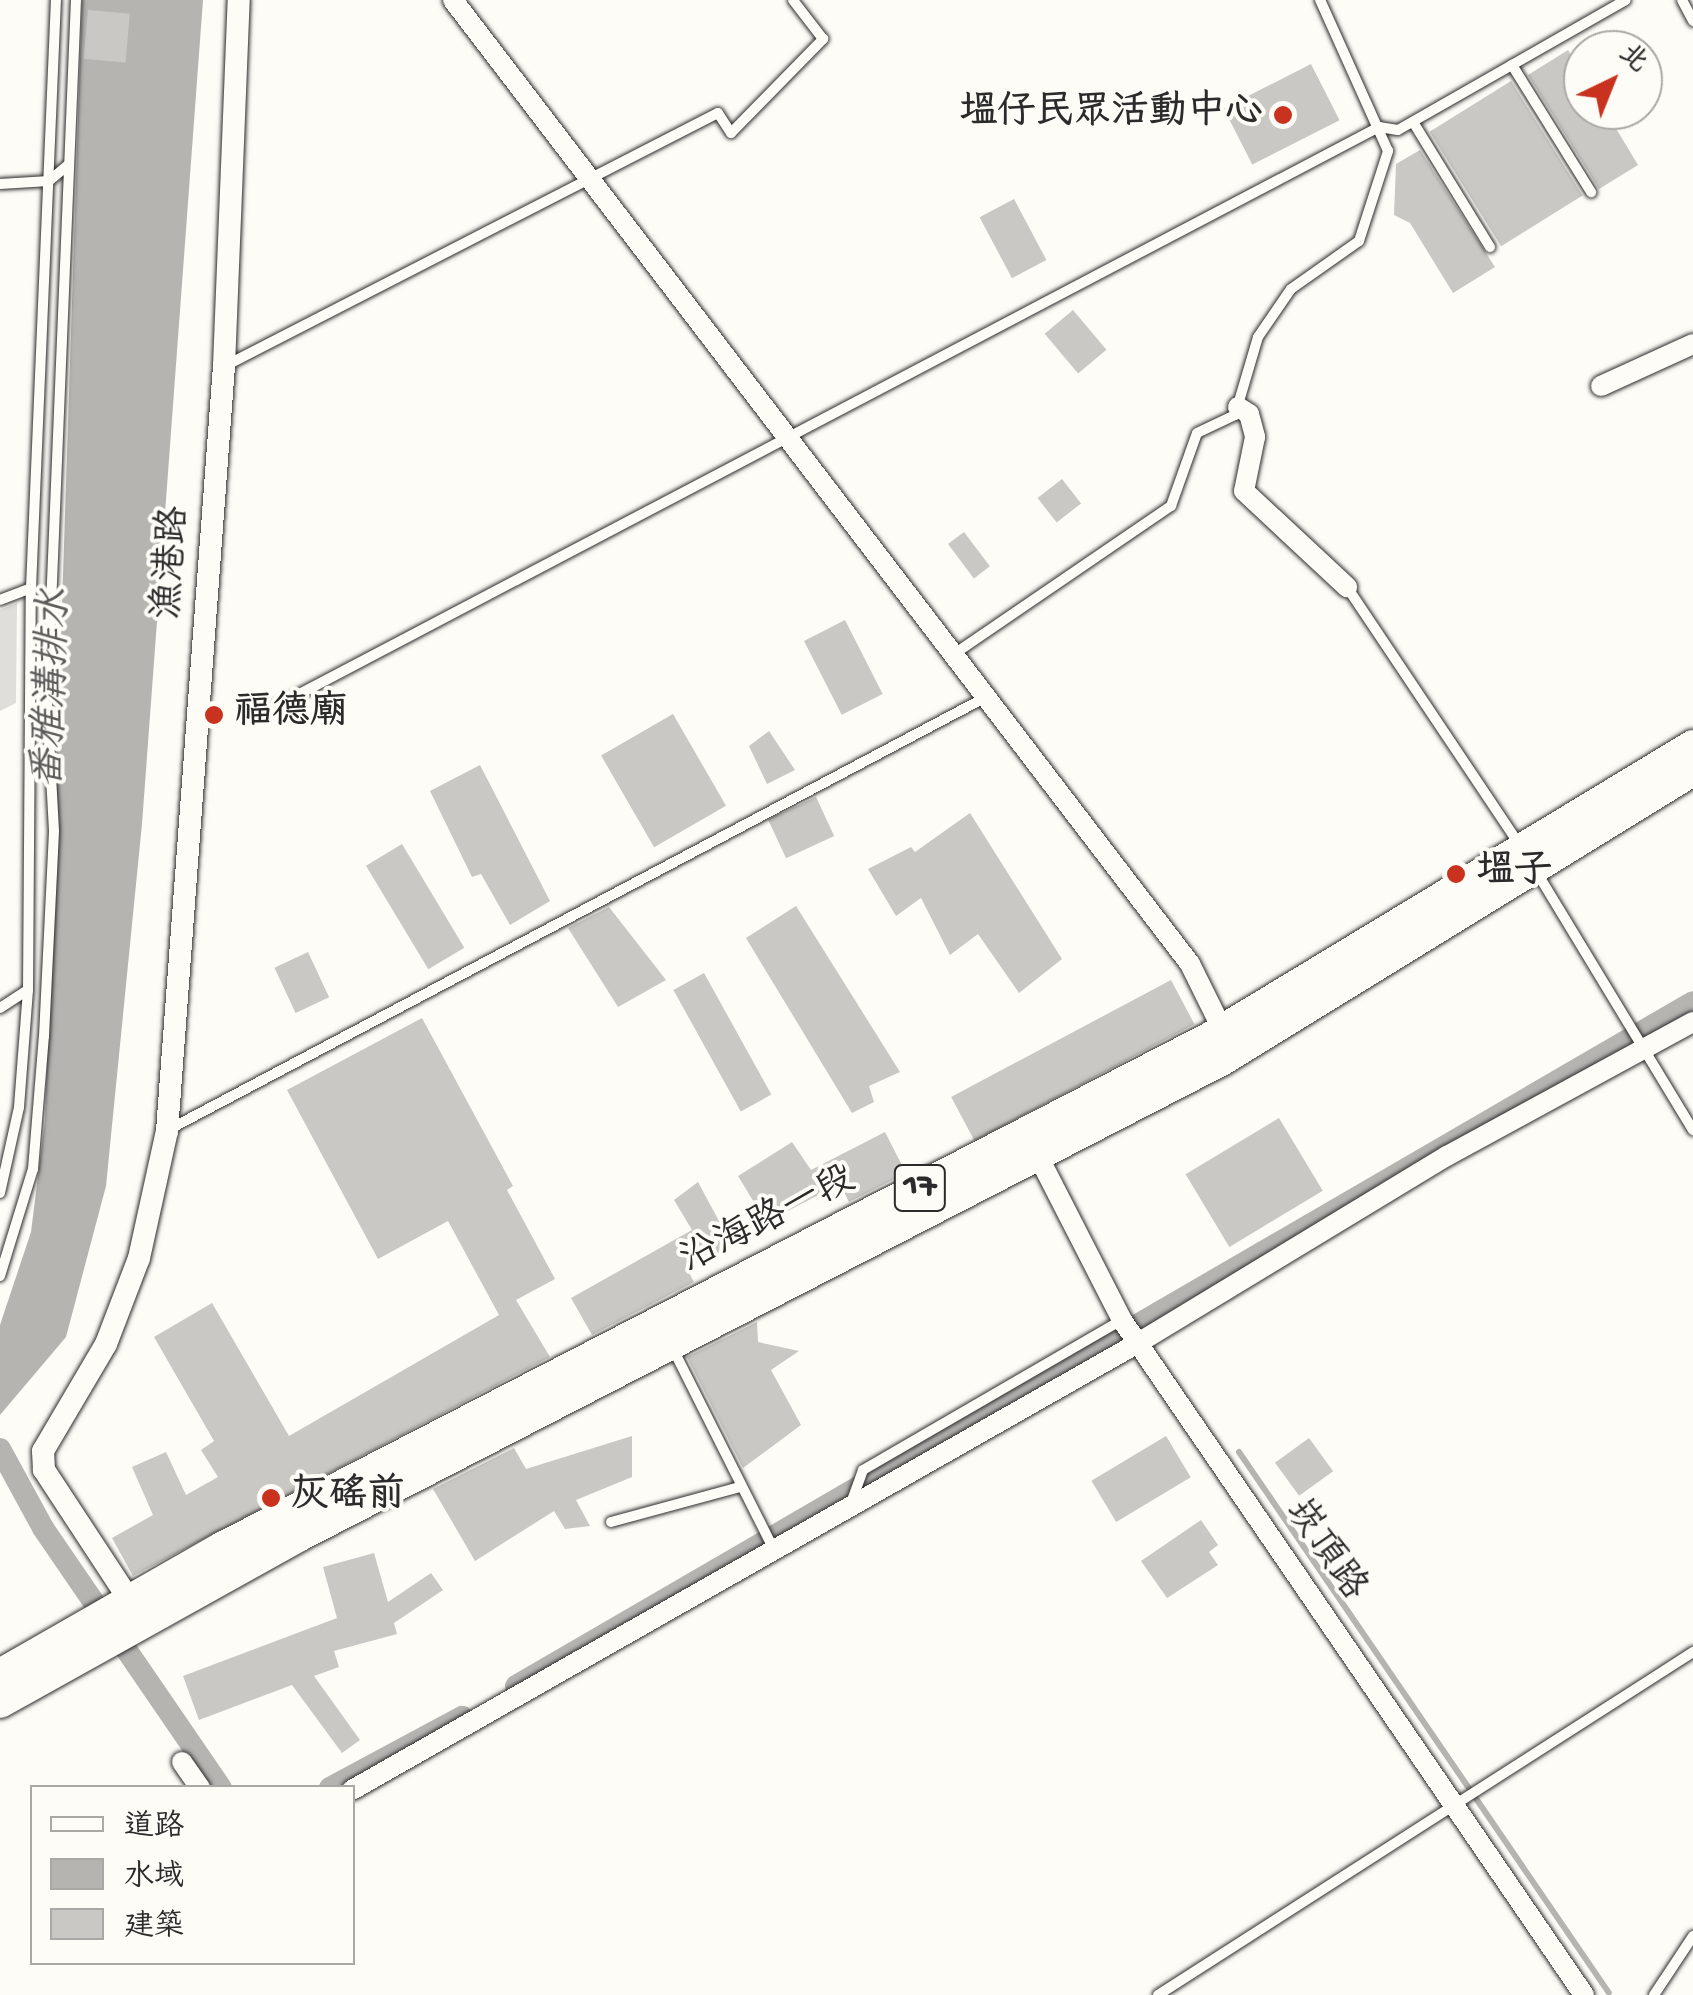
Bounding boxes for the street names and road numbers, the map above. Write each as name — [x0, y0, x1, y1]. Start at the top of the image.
street label: 漁港路 — [147, 505, 201, 621]
road number: 17 — [892, 1158, 948, 1218]
street label: 沿海路一段 — [674, 1159, 864, 1285]
street label: 崁頂路 — [1272, 1491, 1374, 1611]

